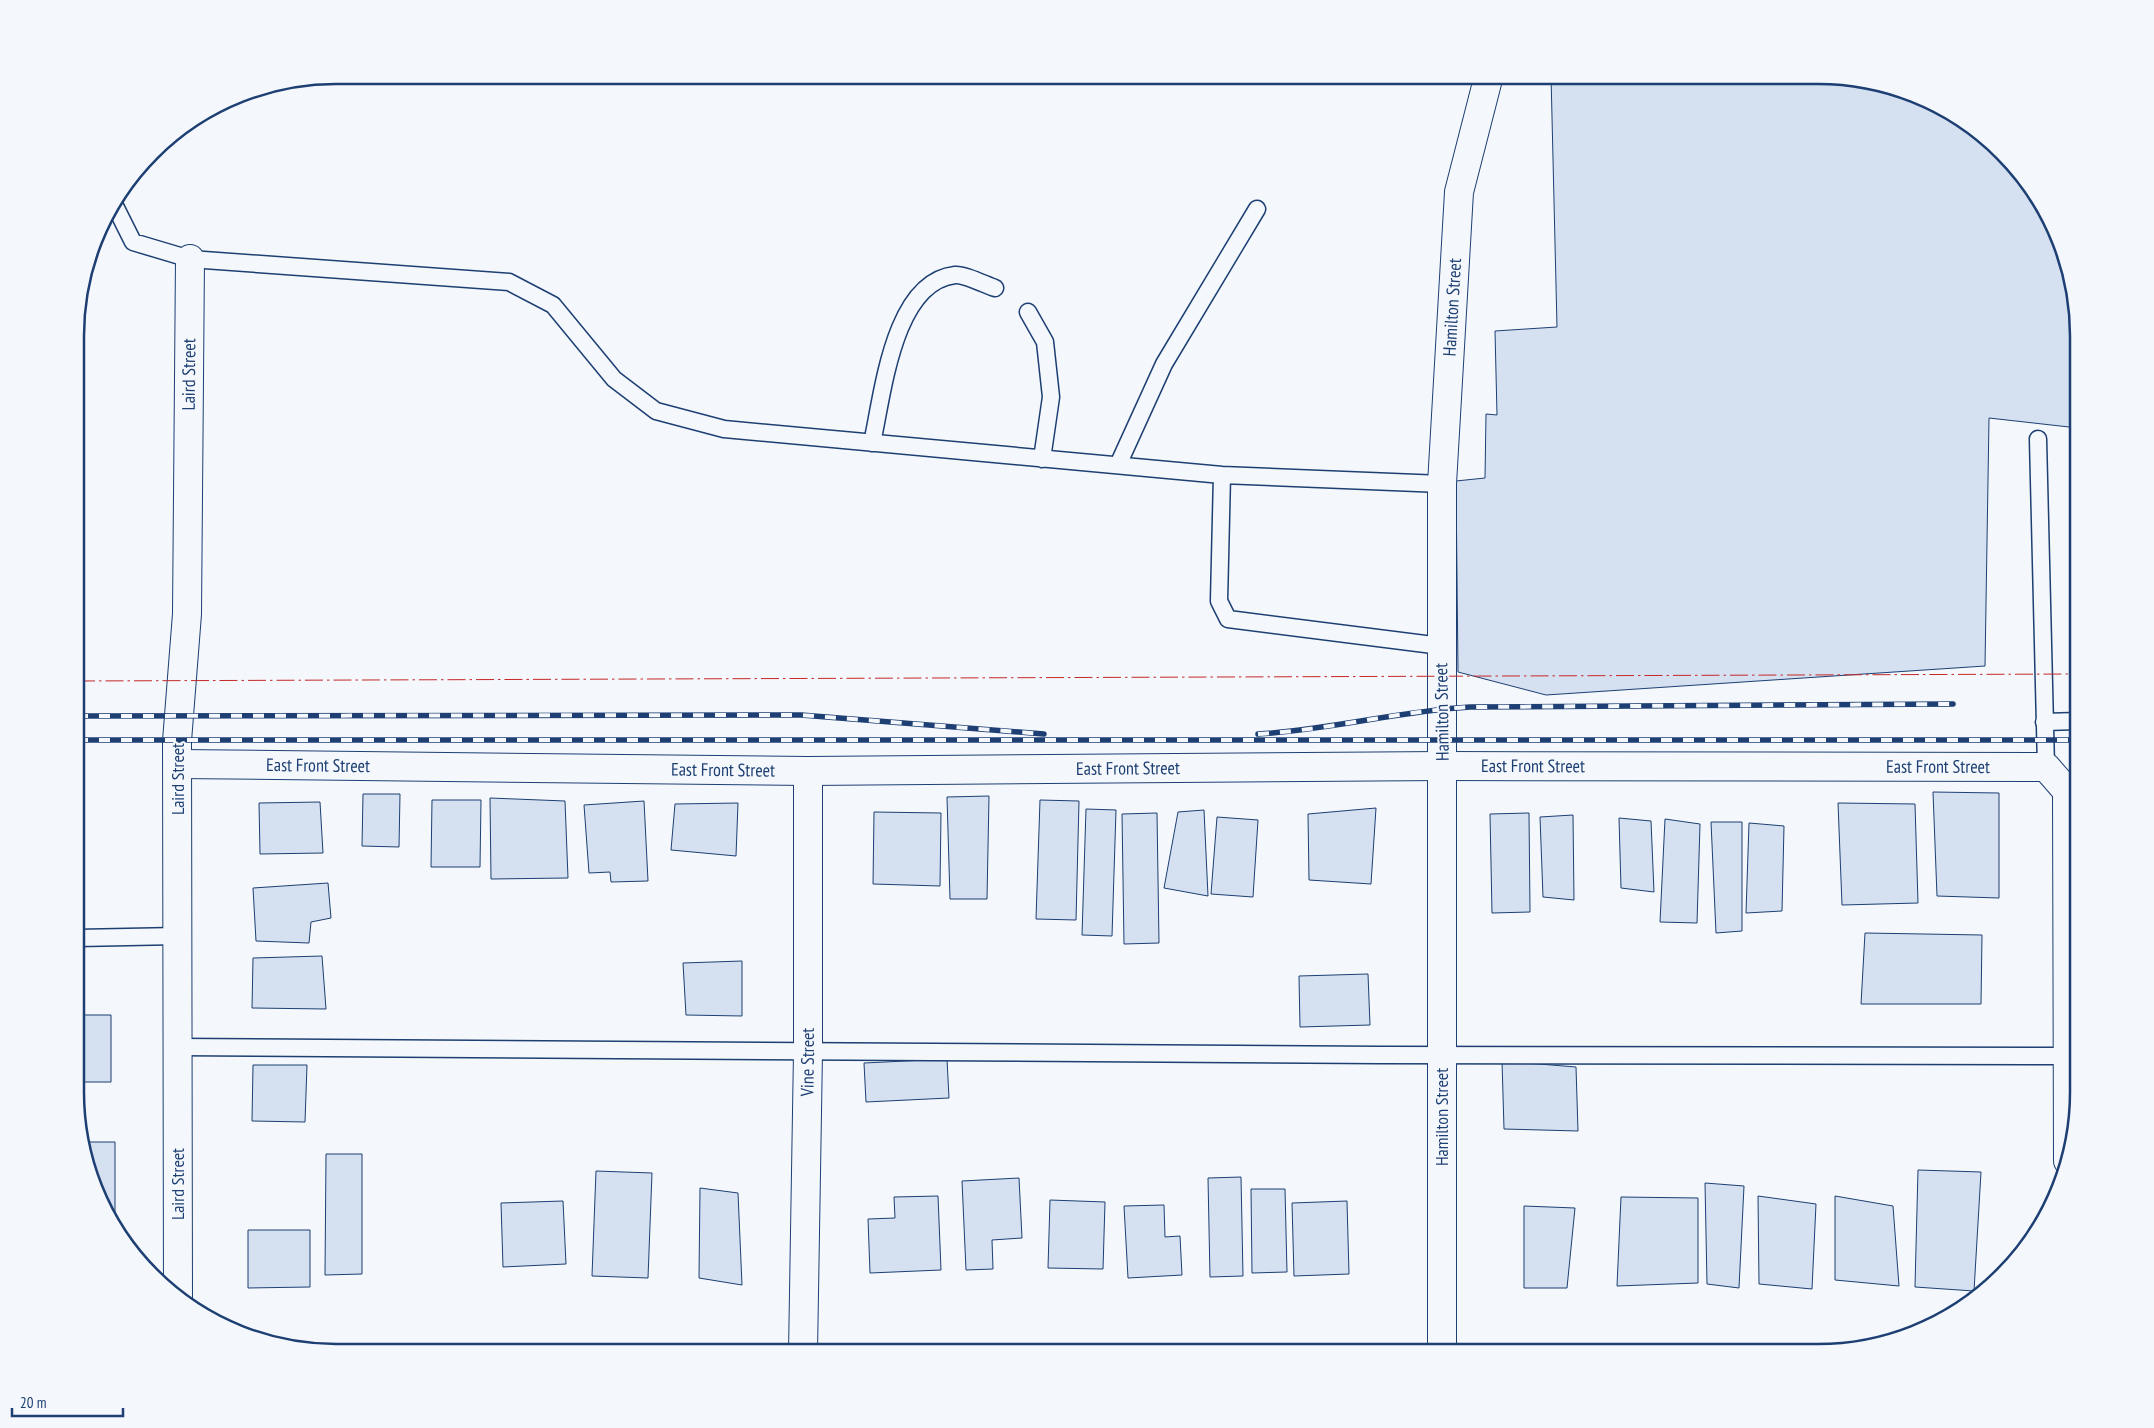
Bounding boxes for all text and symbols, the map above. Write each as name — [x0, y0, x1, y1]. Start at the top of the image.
street label: Hamilton Street — [1437, 257, 1466, 357]
street label: Laird Street — [177, 338, 200, 411]
street label: Hamilton Street — [1429, 663, 1454, 761]
street label: Laird Street — [166, 743, 189, 815]
street label: East Front Street — [266, 753, 370, 777]
street label: East Front Street — [1481, 754, 1585, 777]
street label: East Front Street — [1886, 755, 1990, 778]
street label: East Front Street — [1076, 756, 1180, 780]
street label: East Front Street — [671, 757, 775, 782]
street label: Vine Street — [795, 1028, 819, 1098]
street label: Hamilton Street — [1430, 1068, 1453, 1166]
street label: Laird Street — [166, 1148, 189, 1220]
scale bar — [12, 1386, 124, 1418]
text: 20 m — [20, 1393, 46, 1412]

